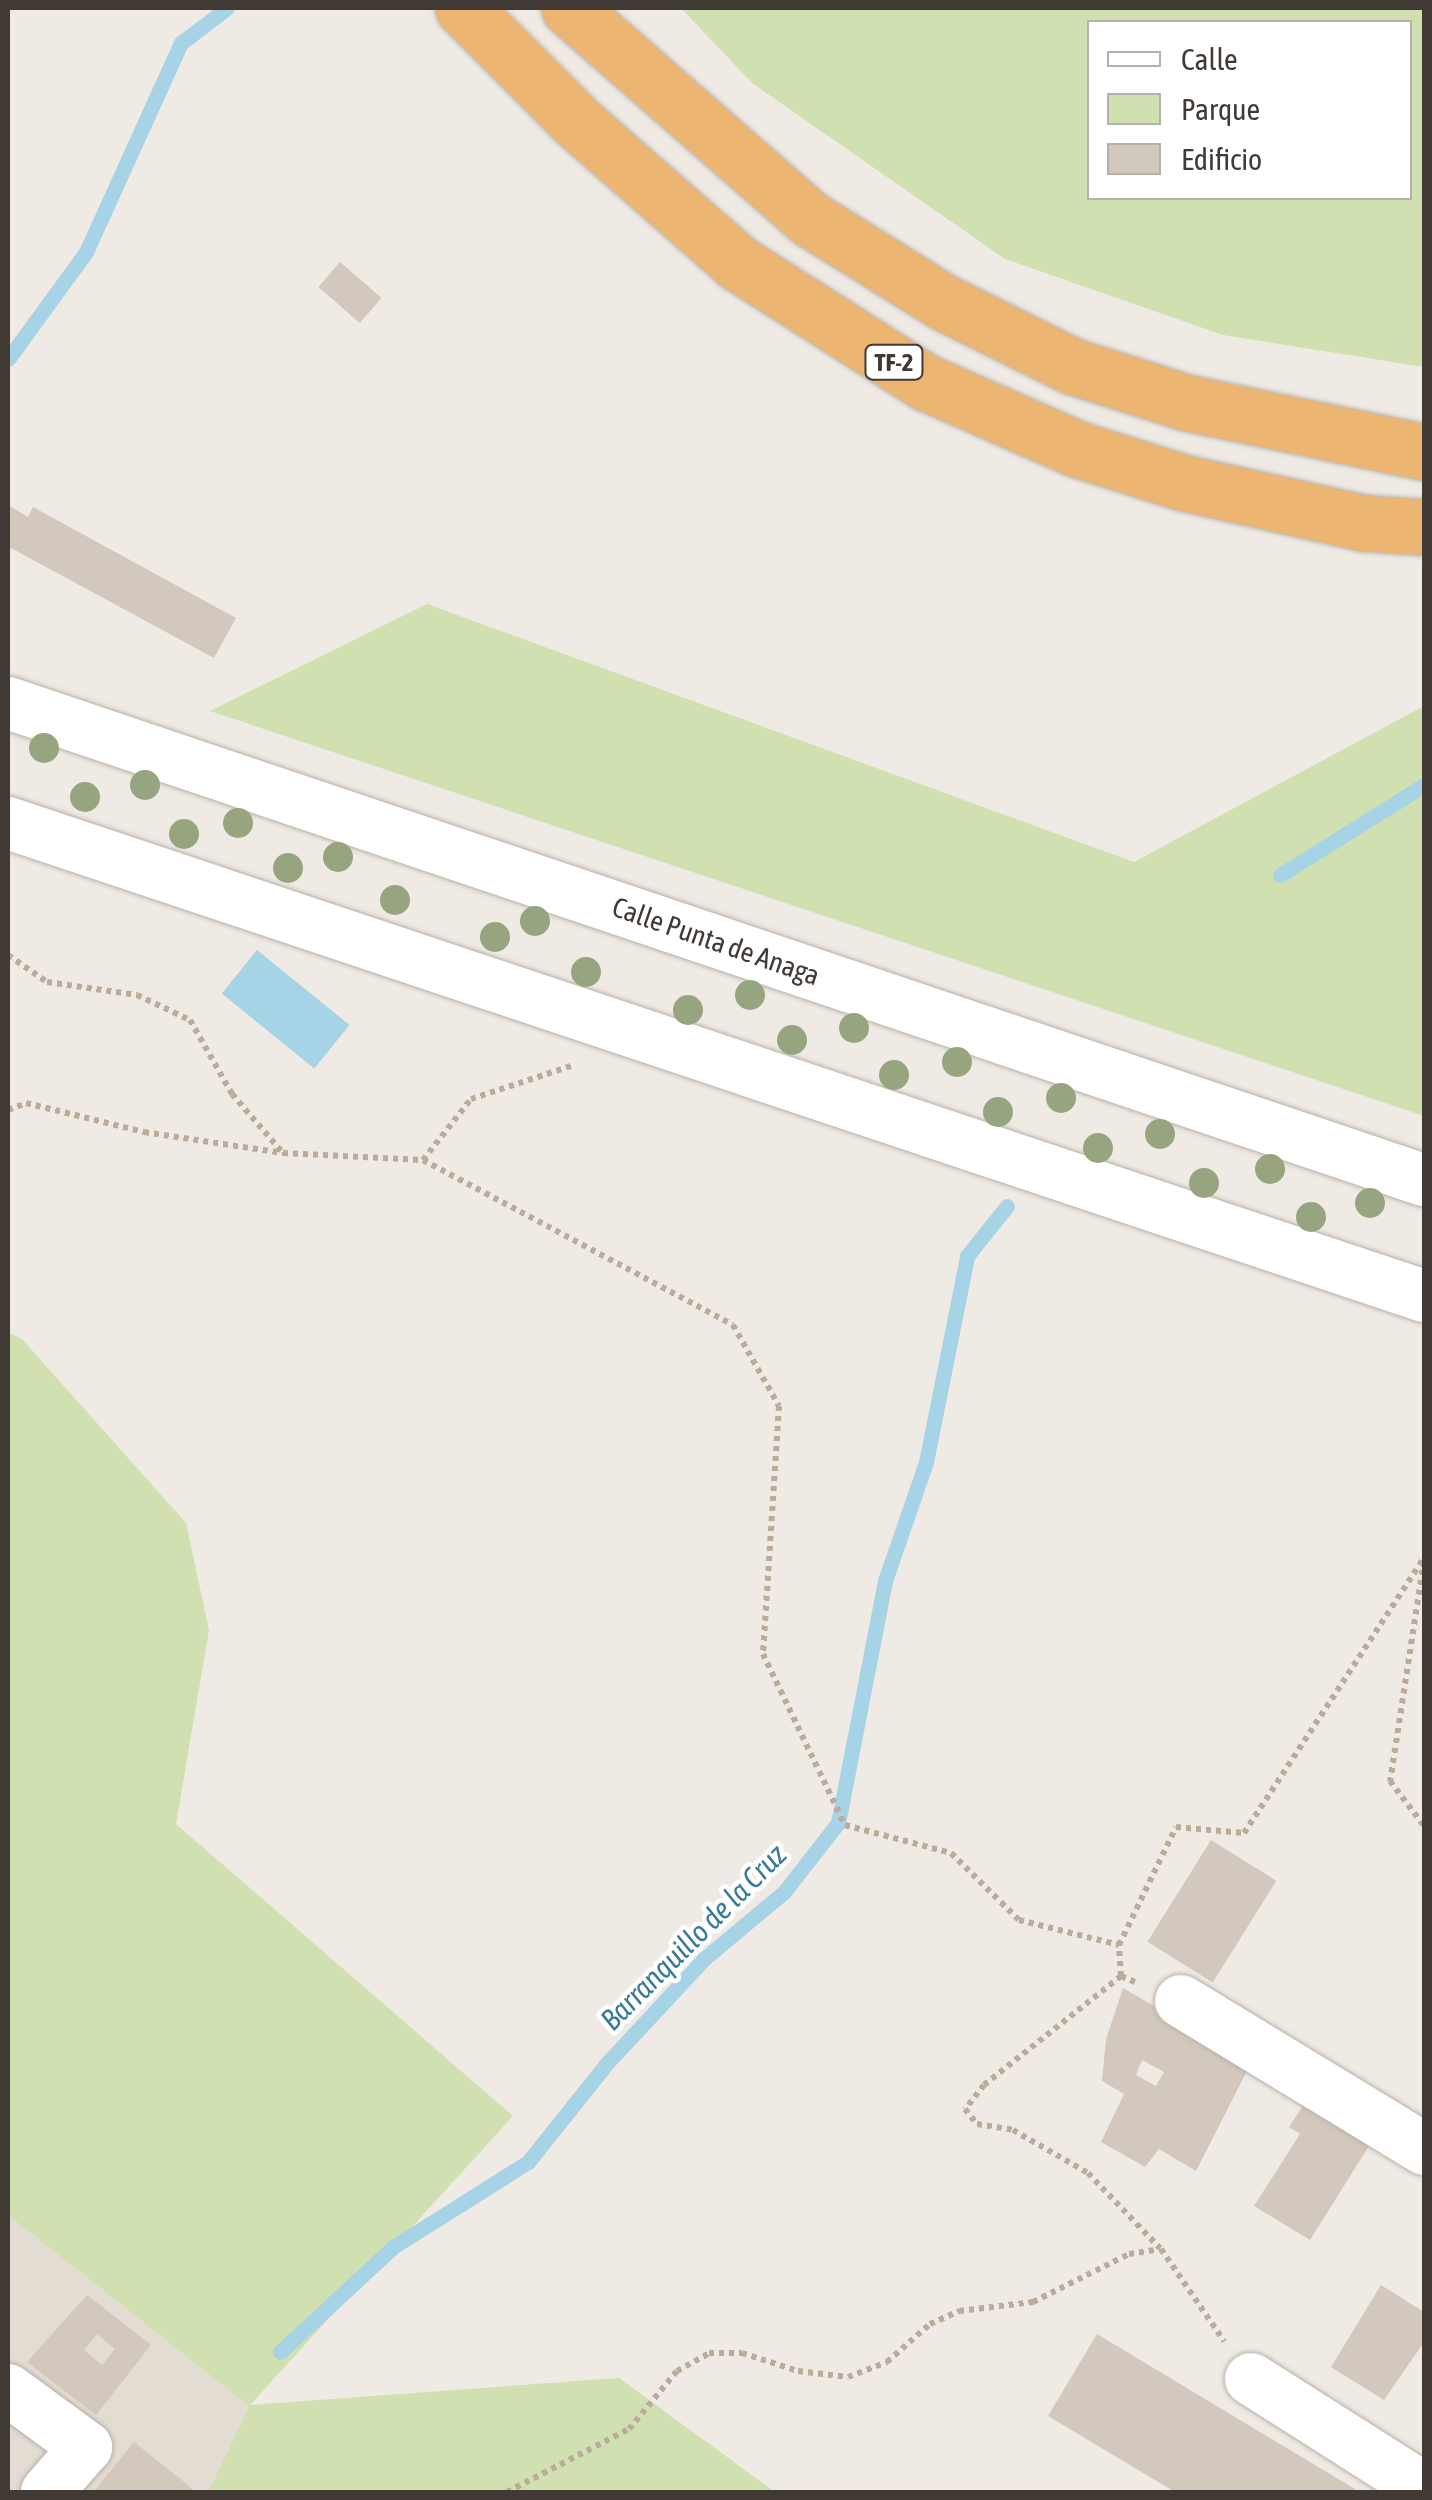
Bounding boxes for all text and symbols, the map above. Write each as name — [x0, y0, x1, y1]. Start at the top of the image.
legend — [1087, 20, 1412, 200]
text: Calle — [1181, 42, 1238, 76]
text: Parque — [1181, 92, 1260, 126]
text: Edificio — [1181, 142, 1262, 176]
road number: TF-2 — [864, 342, 924, 382]
street label: Calle Punta de Anaga — [608, 890, 824, 992]
water label: Barranquillo de la Cruz — [593, 1837, 793, 2037]

